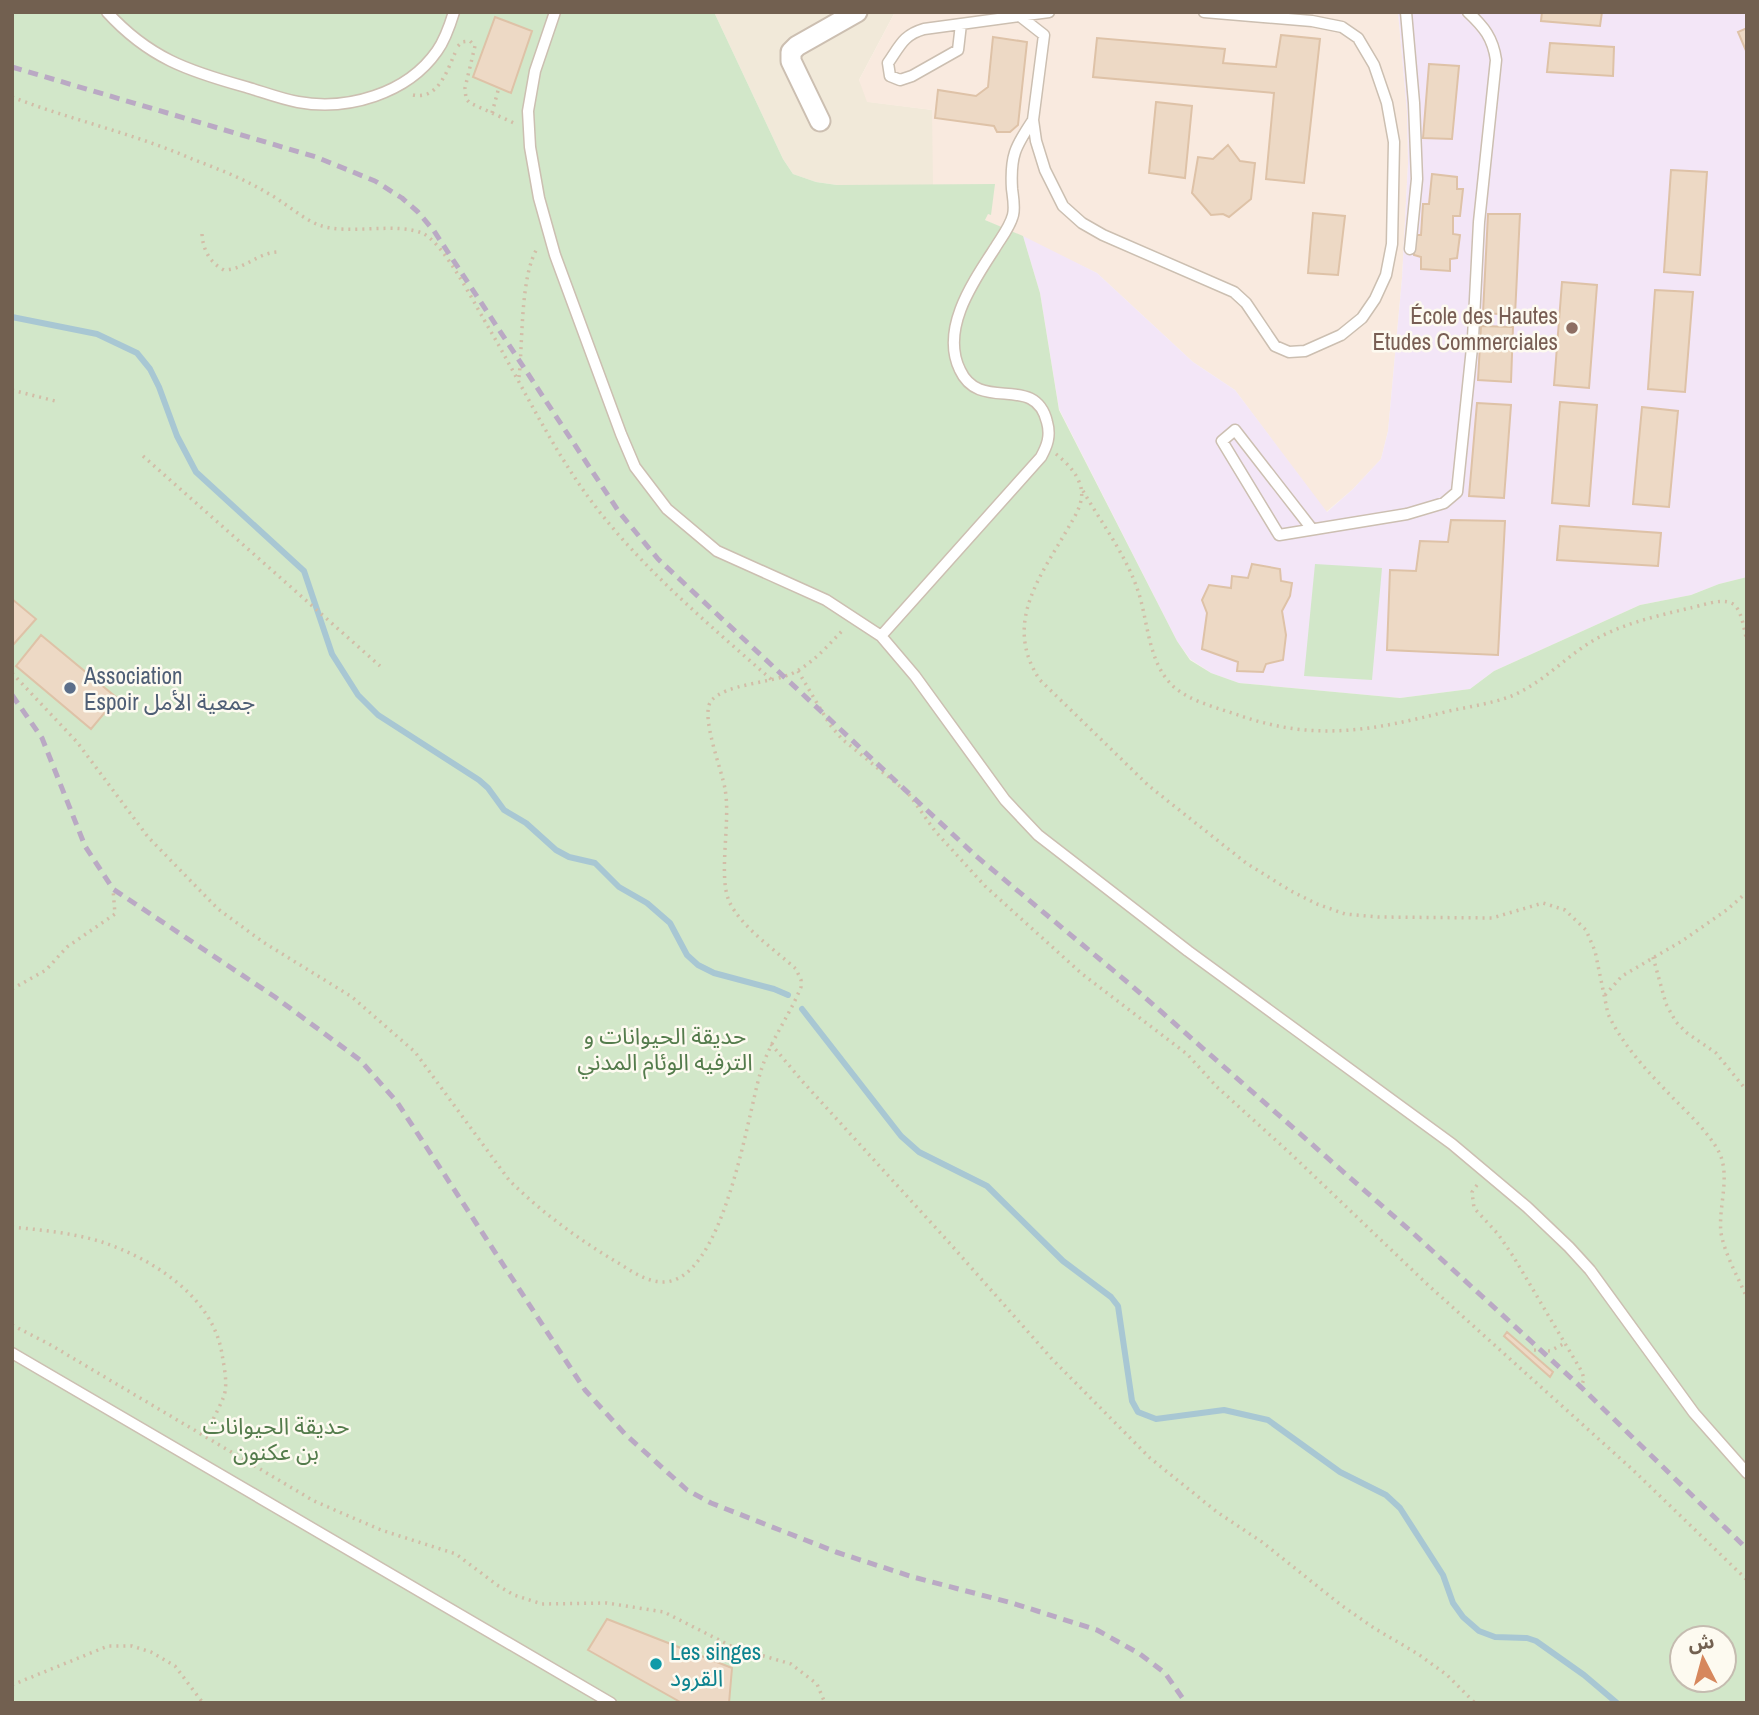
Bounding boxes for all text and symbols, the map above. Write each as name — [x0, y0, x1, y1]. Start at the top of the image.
place label: École des Hautes Etudes Commerciales — [1372, 300, 1558, 357]
marker: École des Hautes Etudes Commerciales — [1564, 320, 1580, 336]
place label: Association Espoir جمعية الأمل — [83, 660, 255, 717]
marker: Association Espoir جمعية الأمل — [62, 680, 78, 696]
park label: حديقة الحيوانات و الترفيه الوئام المدني — [577, 1020, 753, 1080]
park label: حديقة الحيوانات بن عكنون — [202, 1410, 350, 1467]
north arrow — [1668, 1624, 1738, 1694]
text: ش — [1687, 1628, 1716, 1656]
place label: Les singes القرود — [670, 1636, 761, 1693]
marker: Les singes القرود — [648, 1656, 664, 1672]

